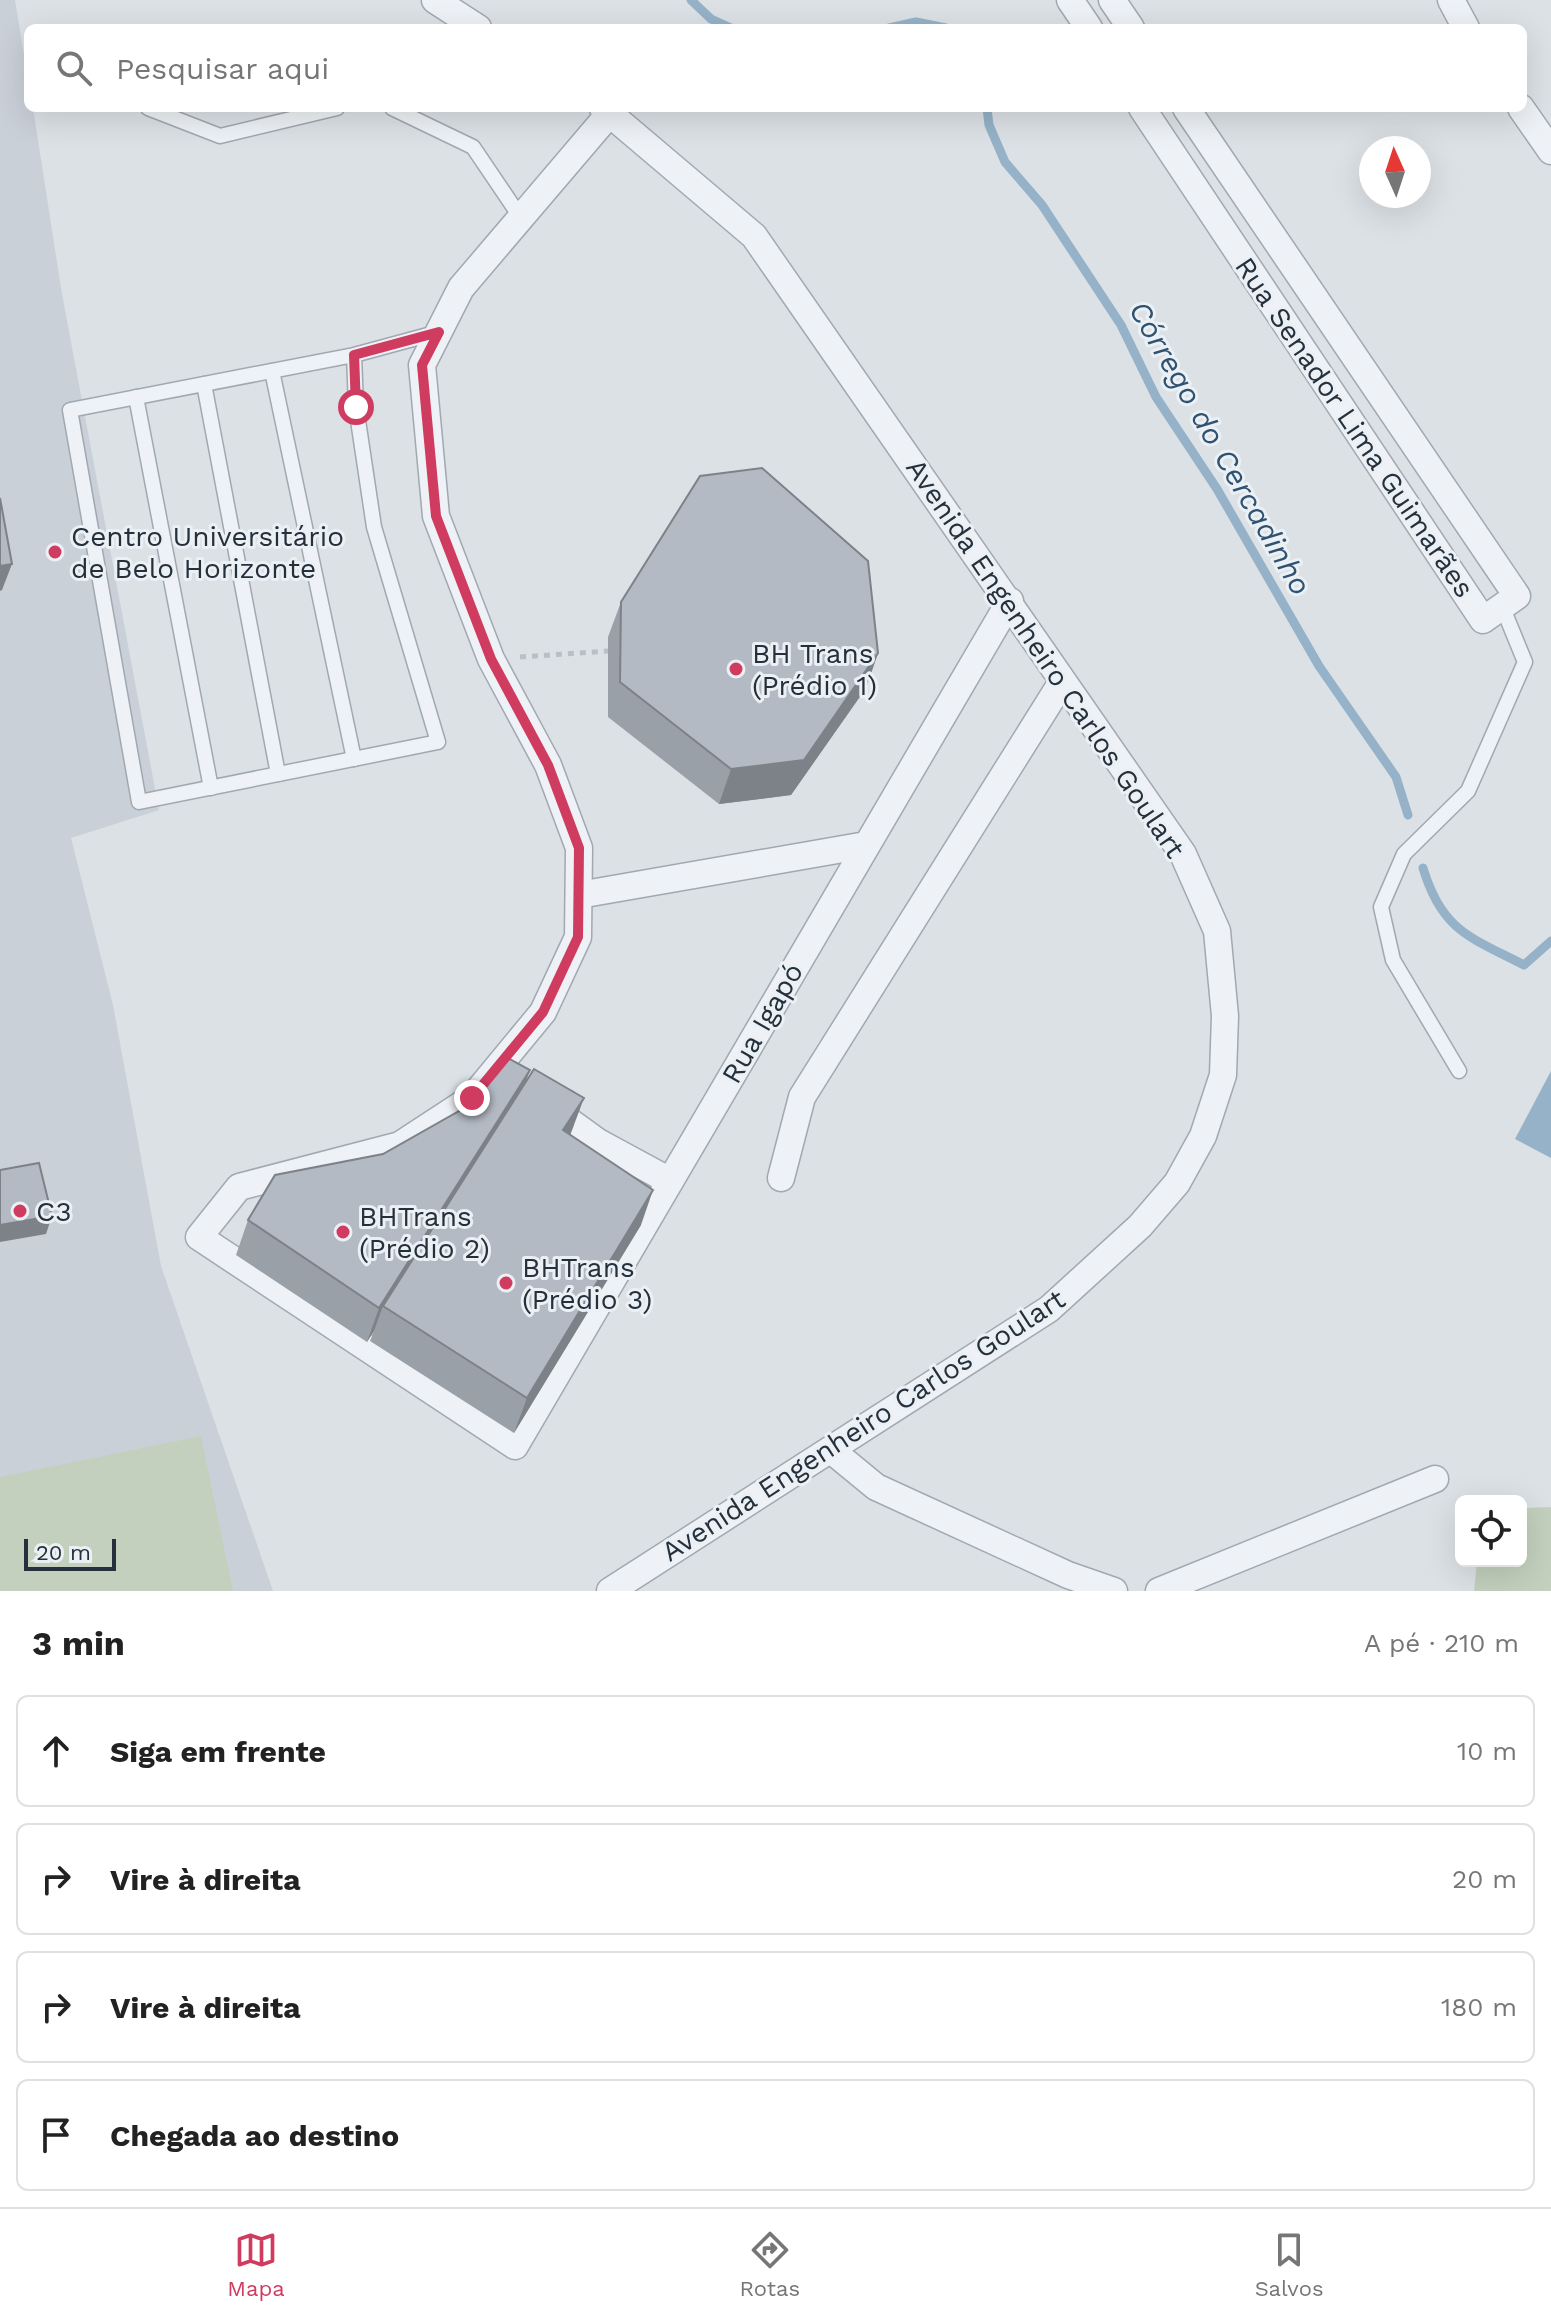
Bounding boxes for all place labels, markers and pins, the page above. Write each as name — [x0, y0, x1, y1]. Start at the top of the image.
place label: Centro Universitário de Belo Horizonte — [71, 520, 344, 585]
marker: Centro Universitário de Belo Horizonte — [46, 543, 64, 561]
place label: BH Trans (Prédio 1) — [752, 637, 877, 702]
marker: BH Trans (Prédio 1) — [727, 660, 745, 678]
place label: C3 — [36, 1195, 72, 1228]
place label: BHTrans (Prédio 2) — [359, 1200, 490, 1265]
marker: C3 — [11, 1202, 29, 1220]
marker: BHTrans (Prédio 2) — [334, 1223, 352, 1241]
place label: BHTrans (Prédio 3) — [522, 1251, 652, 1316]
marker: BHTrans (Prédio 3) — [497, 1274, 515, 1292]

